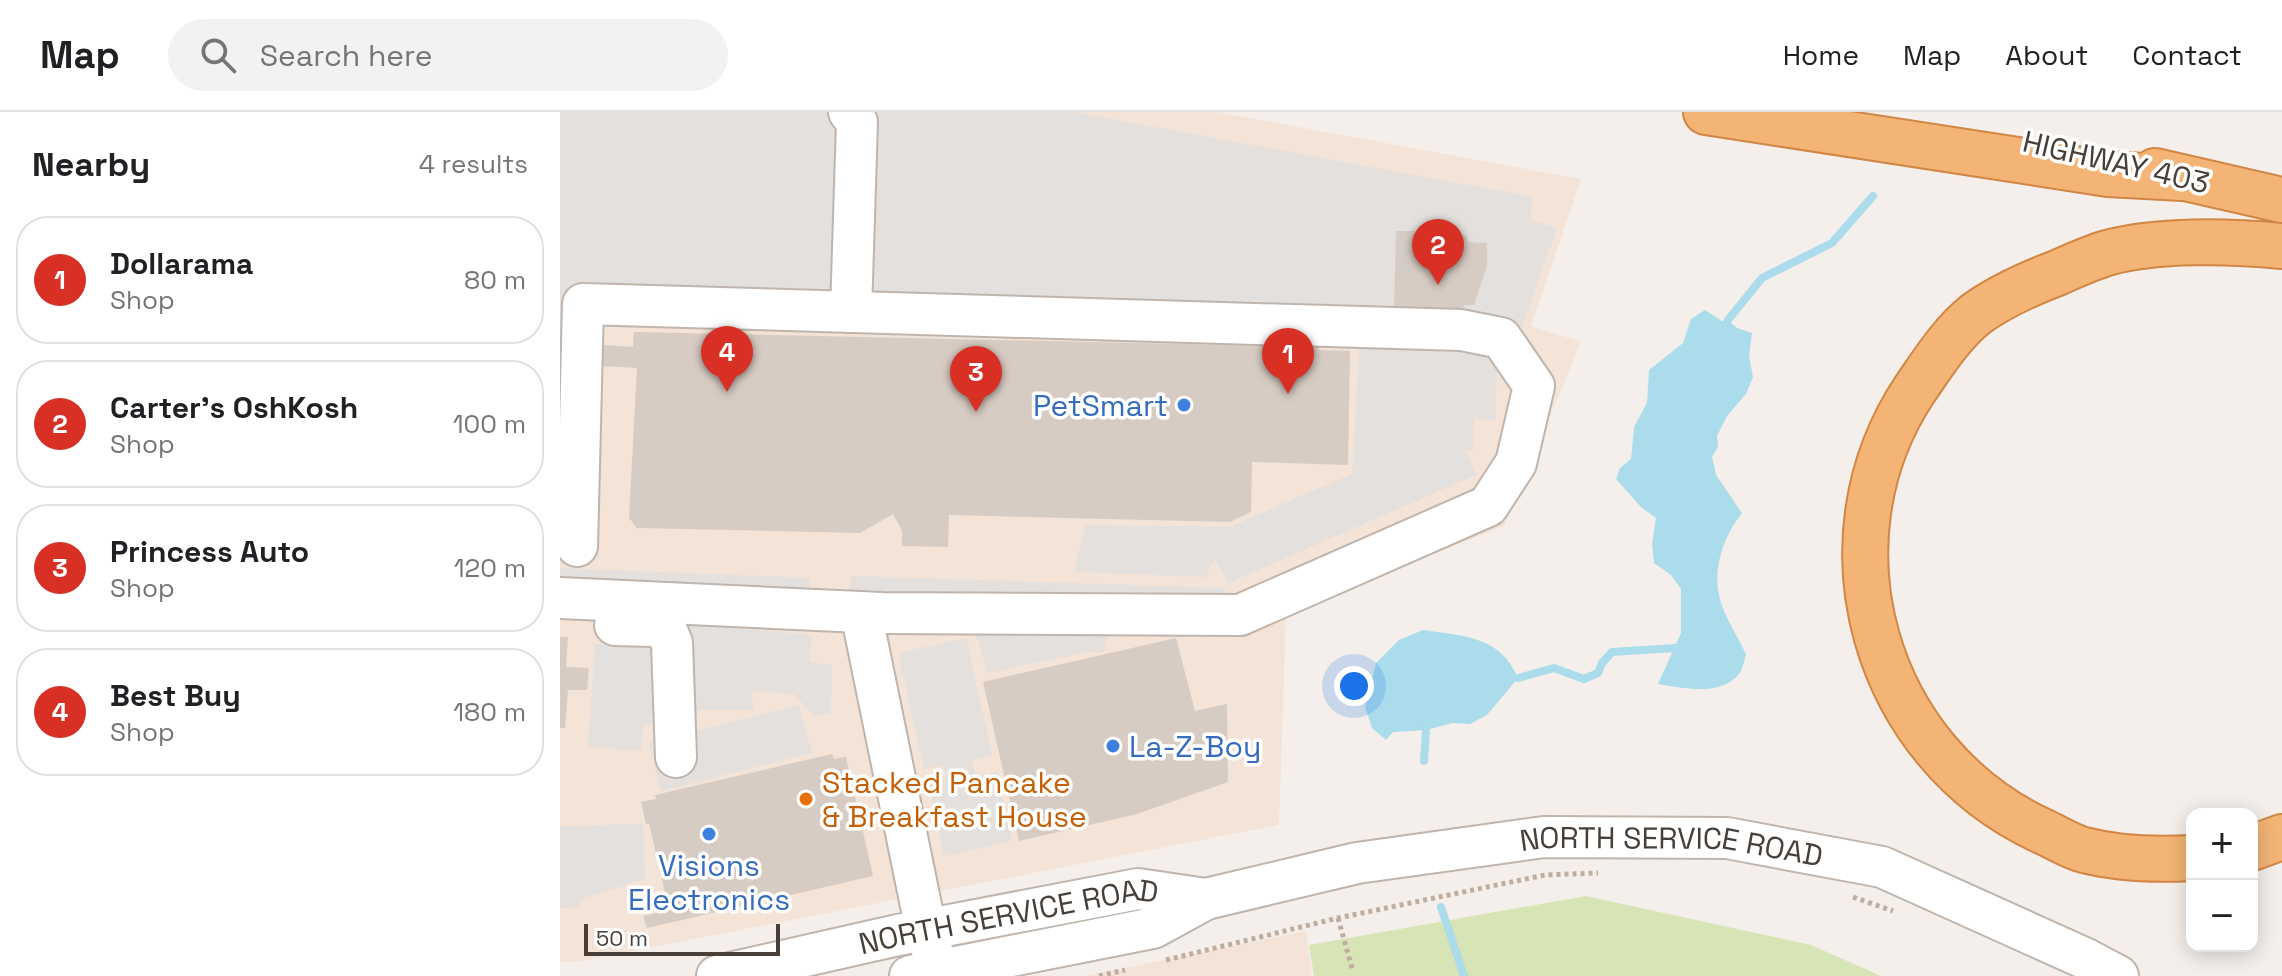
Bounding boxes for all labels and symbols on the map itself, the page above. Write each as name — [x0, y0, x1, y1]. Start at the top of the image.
street label: HIGHWAY 403 — [2019, 122, 2213, 202]
pin: 2 — [1412, 219, 1464, 285]
pin: 4 — [701, 326, 753, 392]
pin: 1 — [1262, 328, 1314, 394]
pin: 3 — [950, 346, 1002, 412]
place label: PetSmart — [1033, 386, 1168, 425]
marker: PetSmart — [1175, 396, 1193, 414]
your location — [1334, 666, 1374, 706]
place label: La-Z-Boy — [1129, 727, 1261, 766]
marker: La-Z-Boy — [1104, 737, 1122, 755]
place label: Stacked Pancake & Breakfast House — [822, 763, 1087, 836]
marker: Stacked Pancake & Breakfast House — [797, 790, 815, 808]
street label: NORTH SERVICE ROAD — [1517, 817, 1826, 875]
marker: Visions Electronics — [700, 825, 718, 843]
place label: Visions Electronics — [628, 846, 790, 919]
street label: NORTH SERVICE ROAD — [855, 870, 1161, 963]
scale bar — [584, 920, 780, 956]

